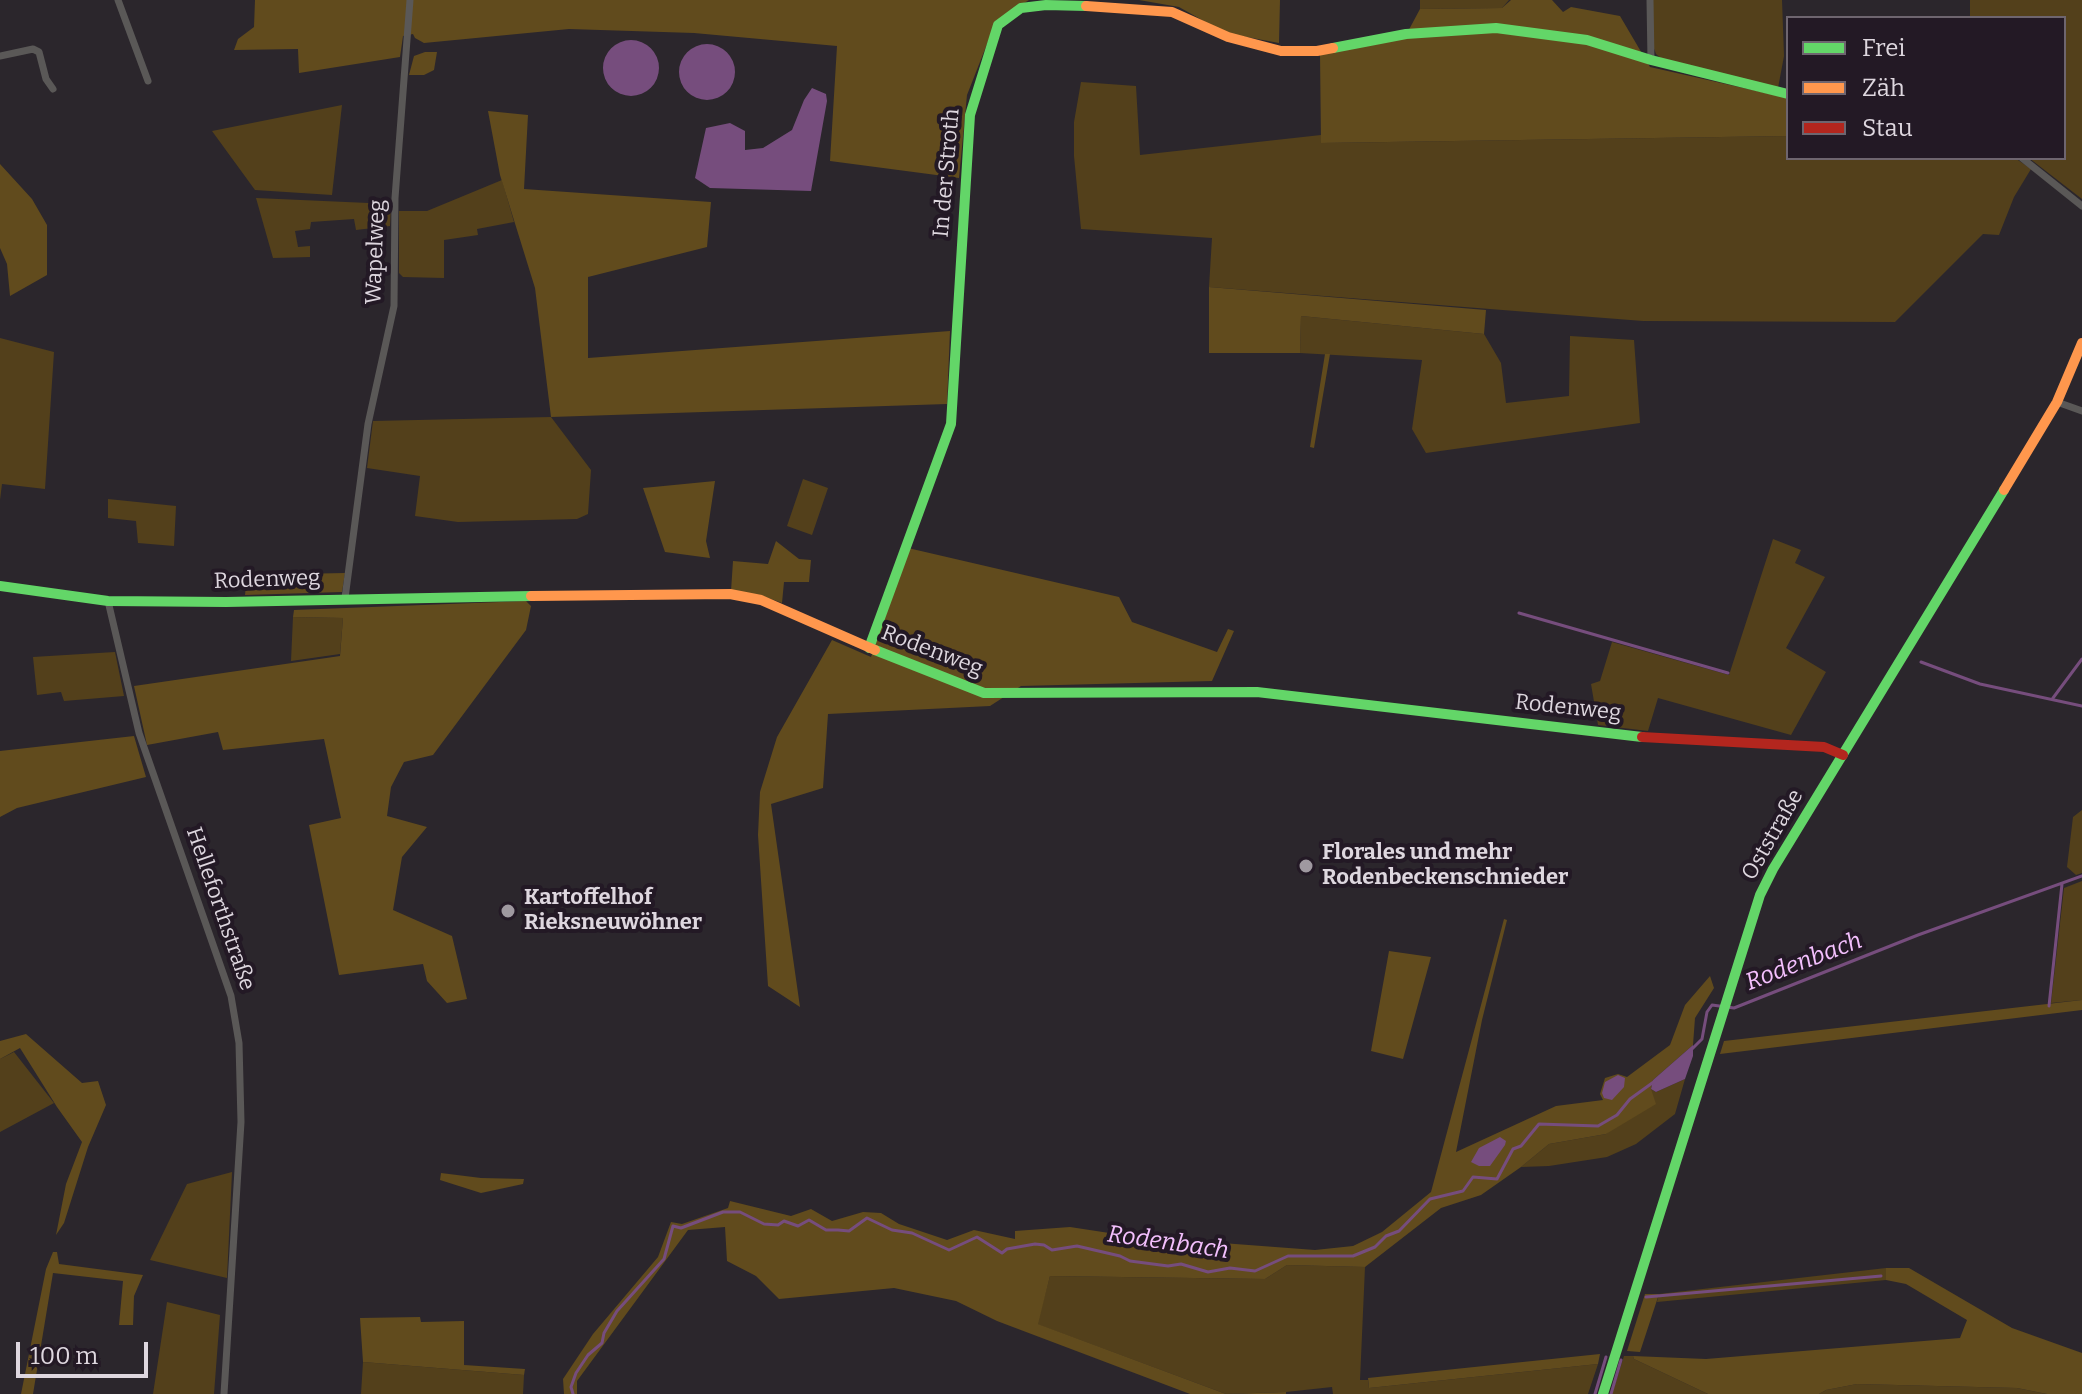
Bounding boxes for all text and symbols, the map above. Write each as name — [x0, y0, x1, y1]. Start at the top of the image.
legend — [1786, 16, 2066, 160]
text: Frei — [1862, 34, 1905, 62]
text: Zäh — [1862, 74, 1905, 102]
street label: In der Stroth — [928, 107, 966, 239]
text: Stau — [1862, 114, 1913, 142]
street label: Wapelweg — [361, 199, 391, 305]
street label: Rodenweg — [213, 565, 321, 595]
street label: Rodenweg — [878, 620, 986, 682]
street label: Rodenweg — [1514, 689, 1622, 727]
street label: Oststraße — [1737, 785, 1809, 885]
street label: Helleforthstraße — [180, 824, 260, 994]
place label: Florales und mehr Rodenbeckenschnieder — [1322, 840, 1568, 892]
marker: Florales und mehr Rodenbeckenschnieder — [1297, 857, 1315, 875]
place label: Kartoffelhof Rieksneuwöhner — [524, 885, 702, 936]
marker: Kartoffelhof Rieksneuwöhner — [499, 902, 517, 920]
water label: Rodenbach — [1742, 927, 1866, 997]
water label: Rodenbach — [1105, 1220, 1231, 1266]
scale bar — [20, 1326, 152, 1376]
text: 100 m — [30, 1342, 98, 1370]

